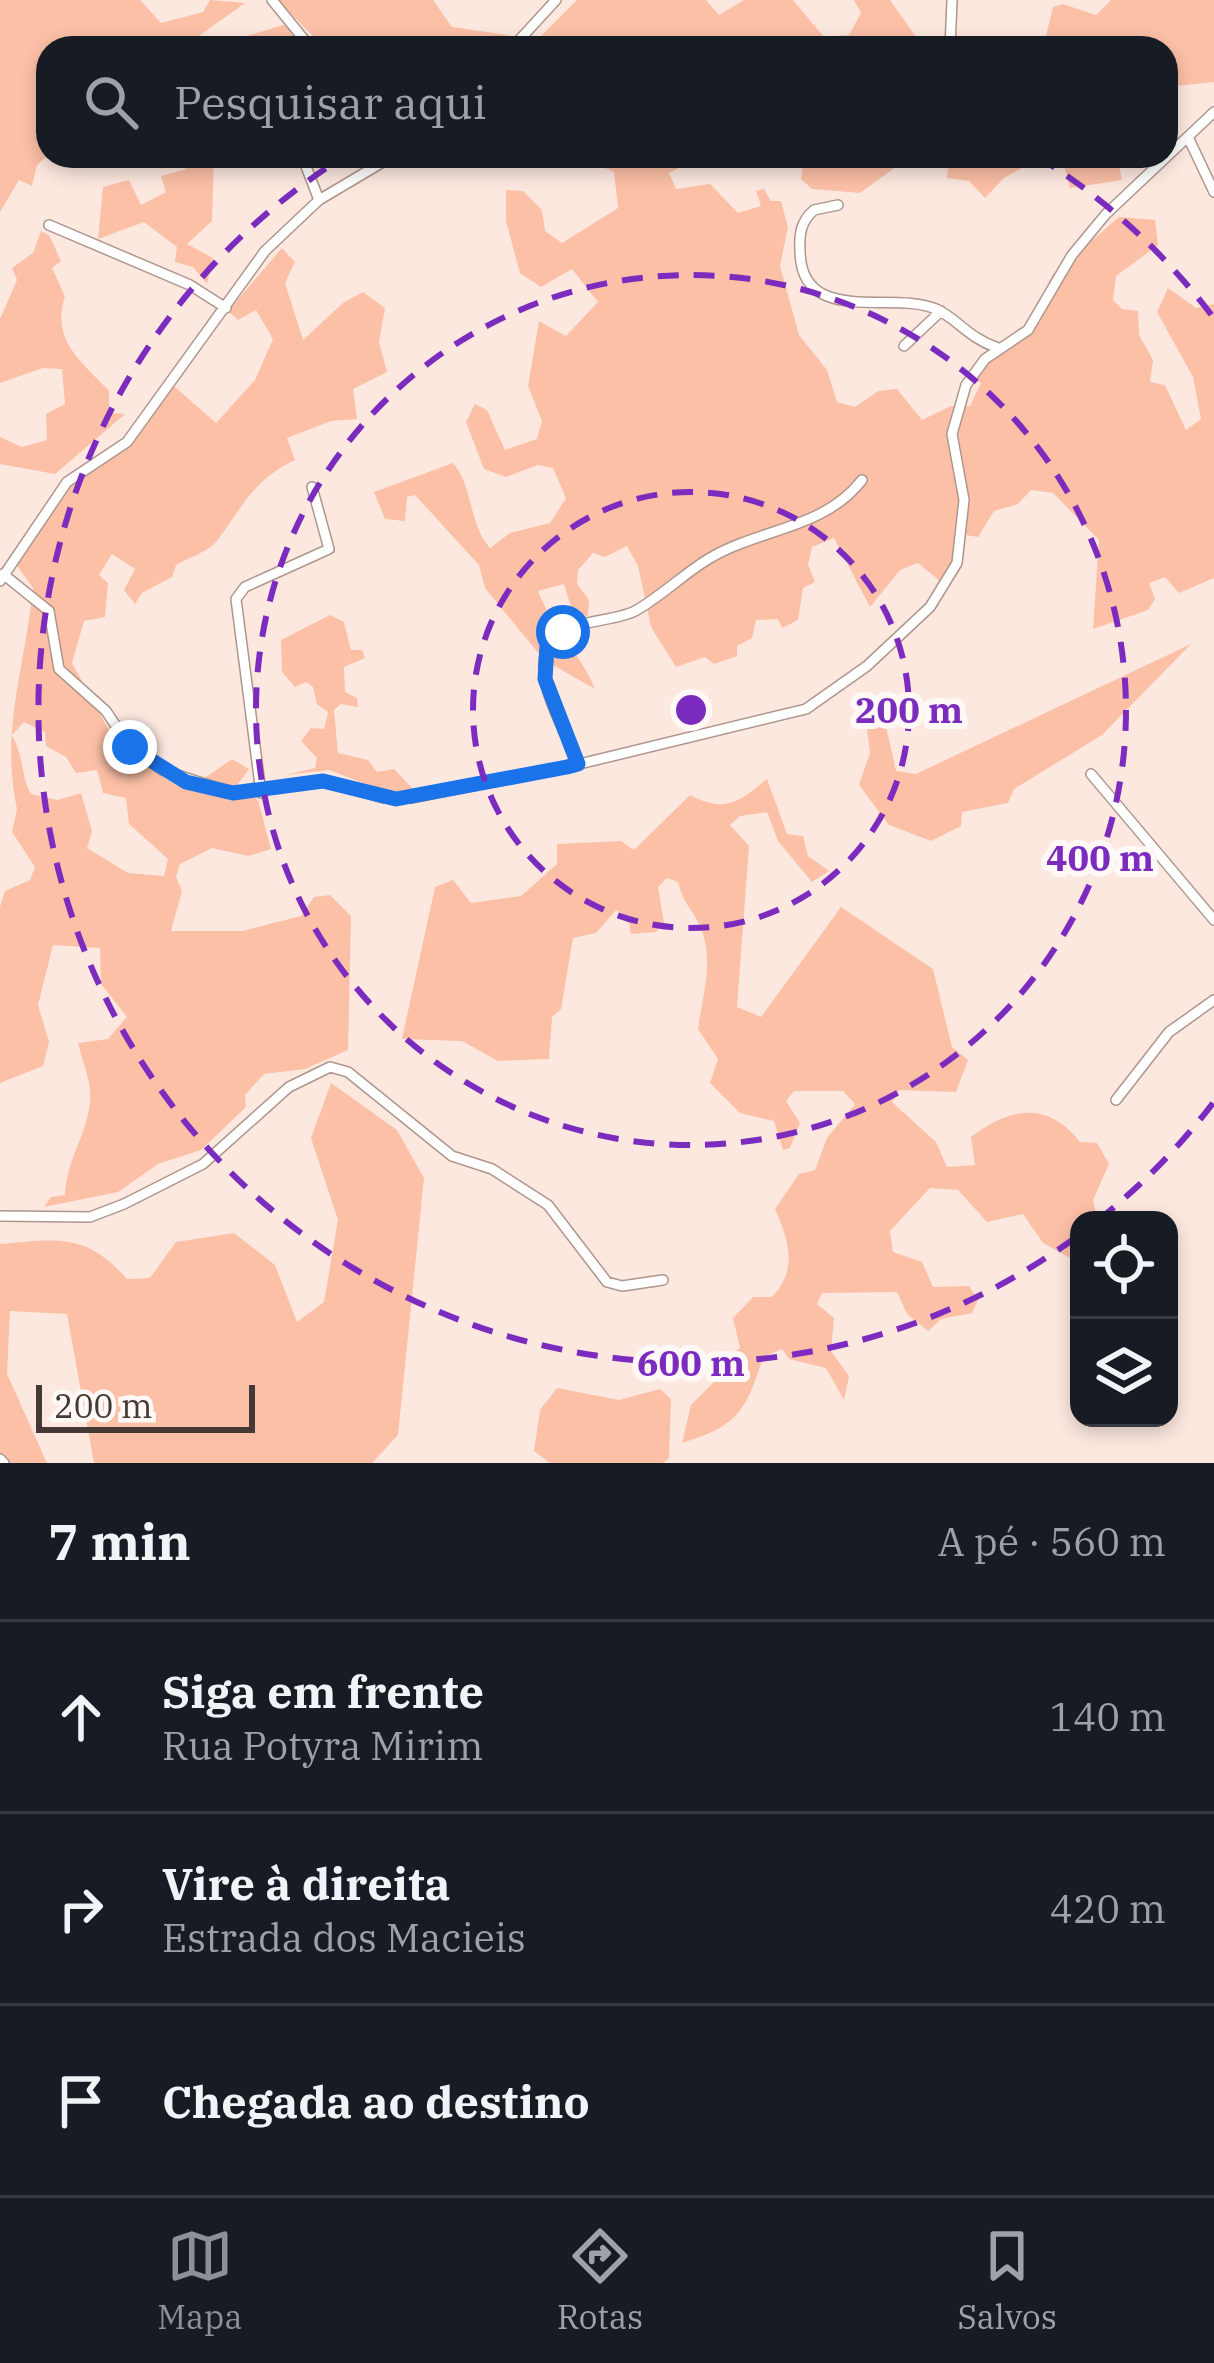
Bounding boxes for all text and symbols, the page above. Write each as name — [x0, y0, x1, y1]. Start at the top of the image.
search box — [36, 36, 1178, 168]
icon: search — [78, 69, 144, 135]
text: Pesquisar aqui — [174, 73, 487, 131]
route start — [536, 605, 590, 659]
text: 200 m — [855, 686, 963, 733]
centre of rings — [670, 689, 712, 731]
route end — [103, 720, 157, 774]
text: 400 m — [1046, 834, 1154, 881]
map controls — [1070, 1211, 1178, 1427]
button: locate — [1070, 1211, 1178, 1319]
button: layers — [1070, 1319, 1178, 1427]
text: 600 m — [637, 1339, 745, 1386]
scale bar — [36, 1379, 255, 1432]
text: 200 m — [54, 1384, 153, 1427]
text: 7 min — [48, 1508, 191, 1574]
text: A pé · 560 m — [938, 1516, 1166, 1567]
text: Siga em frente — [162, 1662, 484, 1720]
icon: ahead — [48, 1684, 114, 1750]
text: 140 m — [1050, 1691, 1166, 1742]
text: Rua Potyra Mirim — [162, 1720, 483, 1771]
text: Vire à direita — [162, 1854, 450, 1912]
icon: right — [48, 1876, 114, 1942]
text: 420 m — [1050, 1883, 1166, 1934]
text: Estrada dos Macieis — [162, 1912, 526, 1963]
icon: arrive — [48, 2068, 114, 2134]
text: Chegada ao destino — [162, 2072, 590, 2130]
tab: Mapa — [157, 2223, 243, 2338]
tab: Rotas — [557, 2223, 643, 2338]
tab: Salvos — [957, 2223, 1057, 2338]

